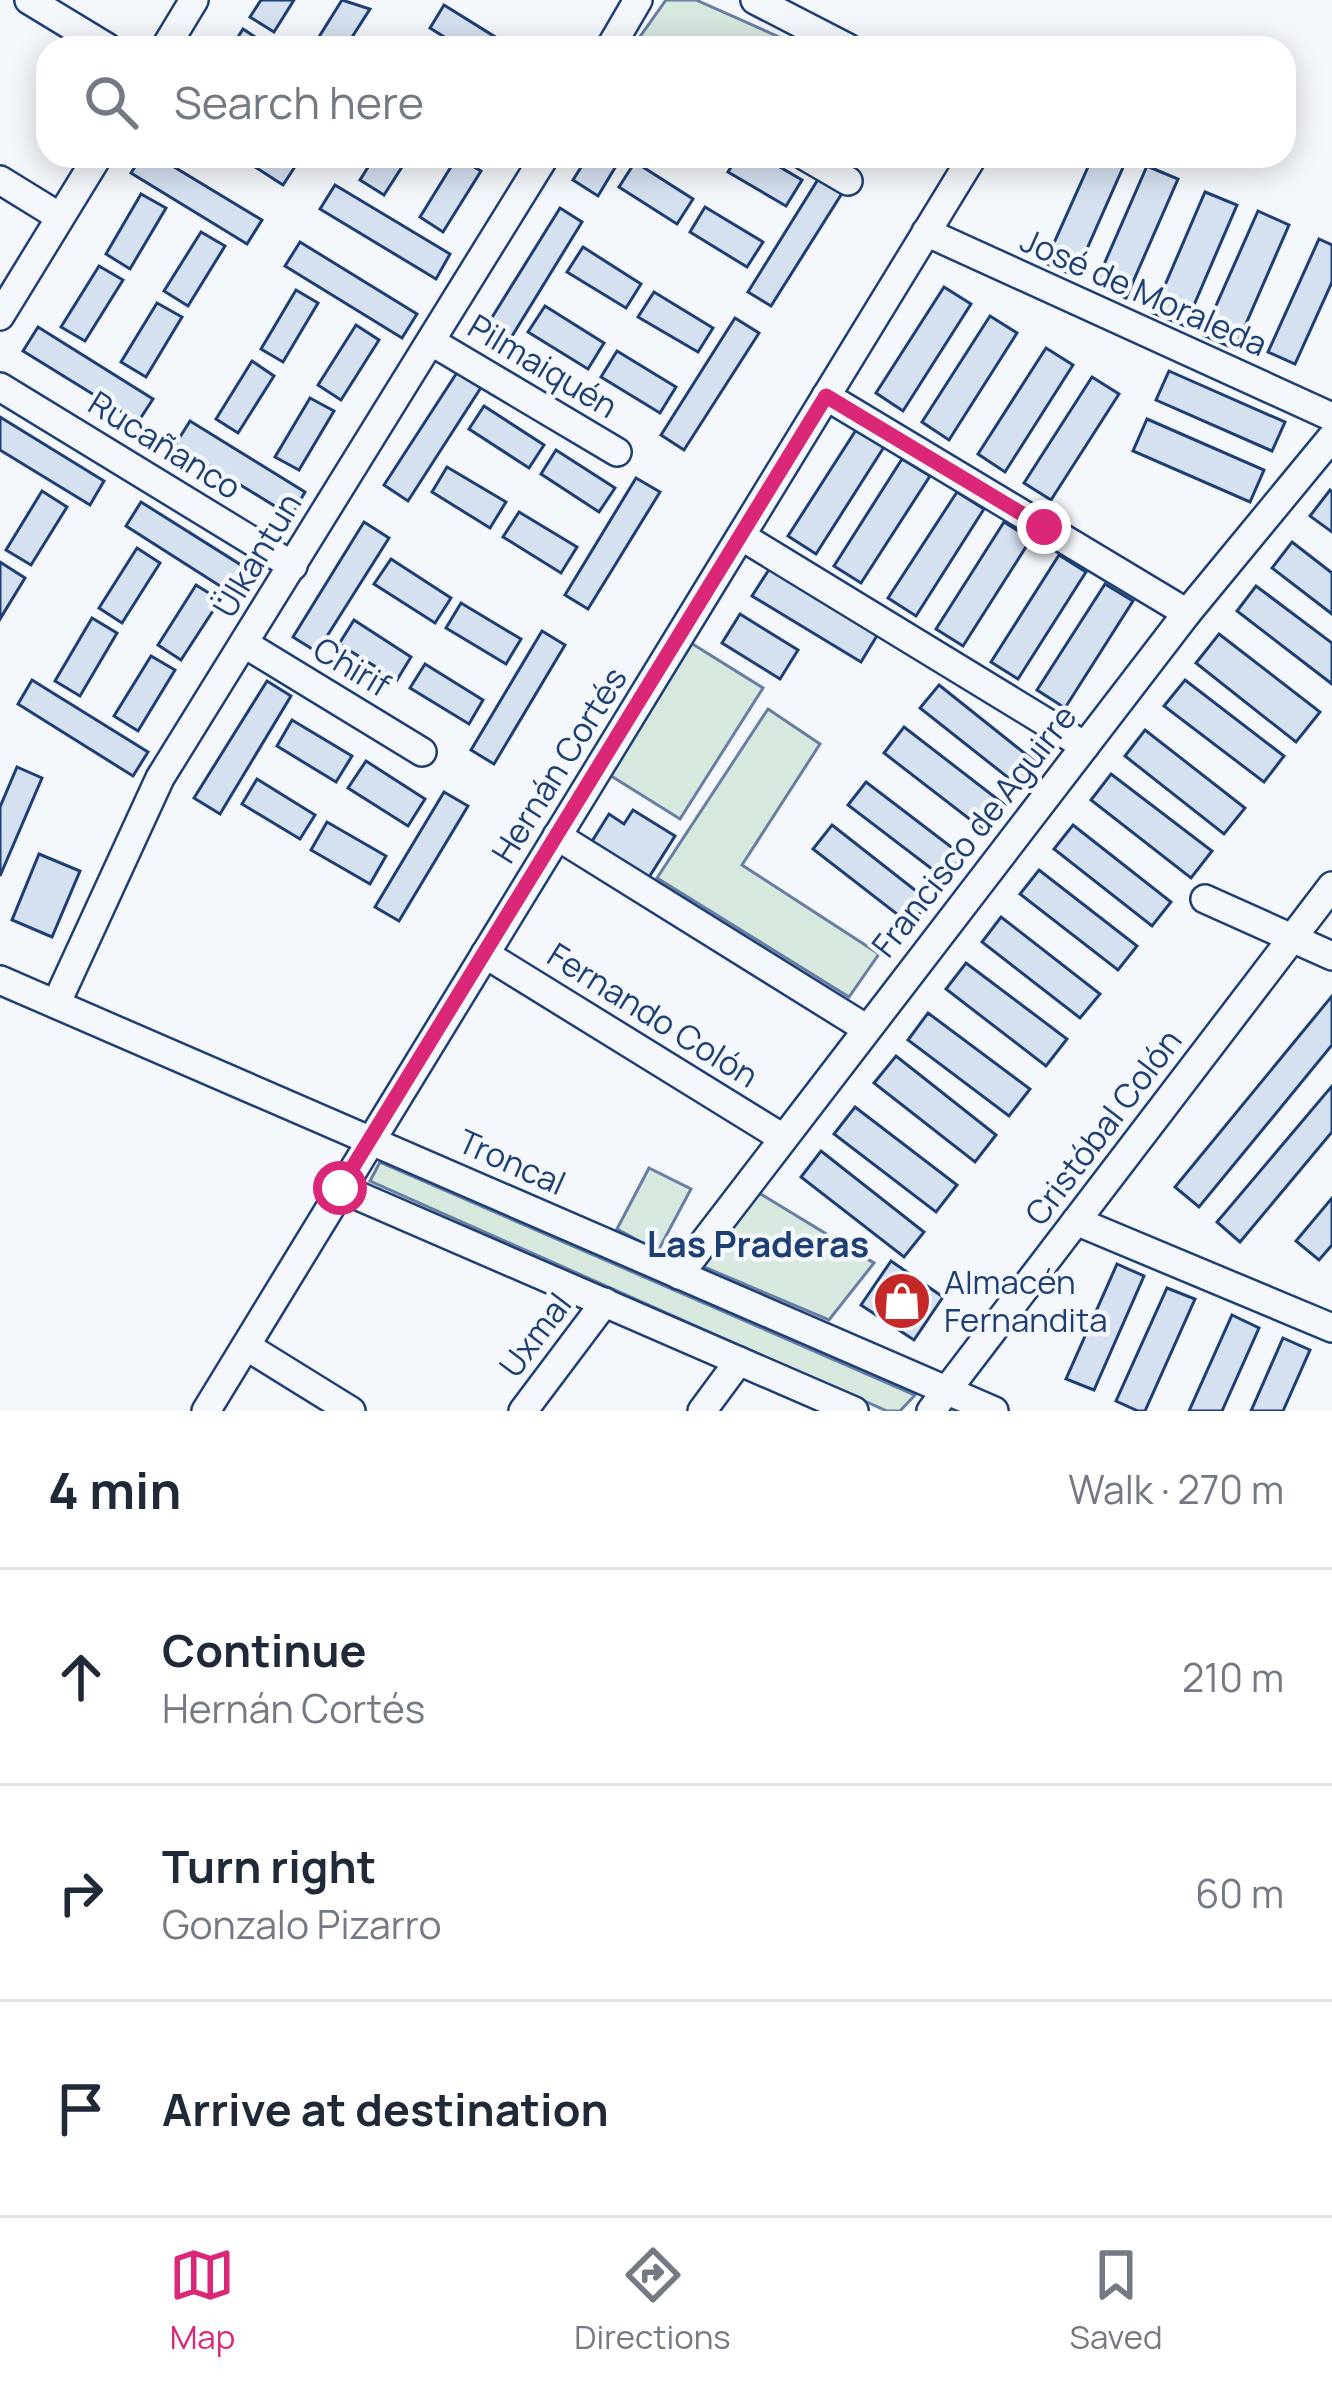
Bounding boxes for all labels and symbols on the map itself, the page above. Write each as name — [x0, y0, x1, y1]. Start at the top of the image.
street label: José de Moraleda — [1014, 217, 1274, 366]
street label: Pilmaiquén — [460, 303, 626, 428]
street label: Rucañanco — [81, 380, 250, 509]
street label: Ülkantun — [202, 484, 311, 625]
route end — [1017, 500, 1071, 554]
street label: Chirif — [305, 626, 399, 707]
street label: Hernán Cortés — [480, 658, 637, 871]
street label: Francisco de Aguirre — [861, 695, 1086, 966]
street label: Fernando Colón — [539, 932, 767, 1097]
street label: Cristóbal Colón — [1014, 1019, 1191, 1234]
street label: Troncal — [452, 1118, 573, 1205]
route start — [313, 1161, 367, 1215]
district label: Las Praderas — [647, 1219, 869, 1268]
place label: Almacén Fernandita — [944, 1259, 1108, 1342]
shop icon: Almacén Fernandita — [871, 1270, 933, 1332]
street label: Uxmal — [488, 1283, 581, 1386]

